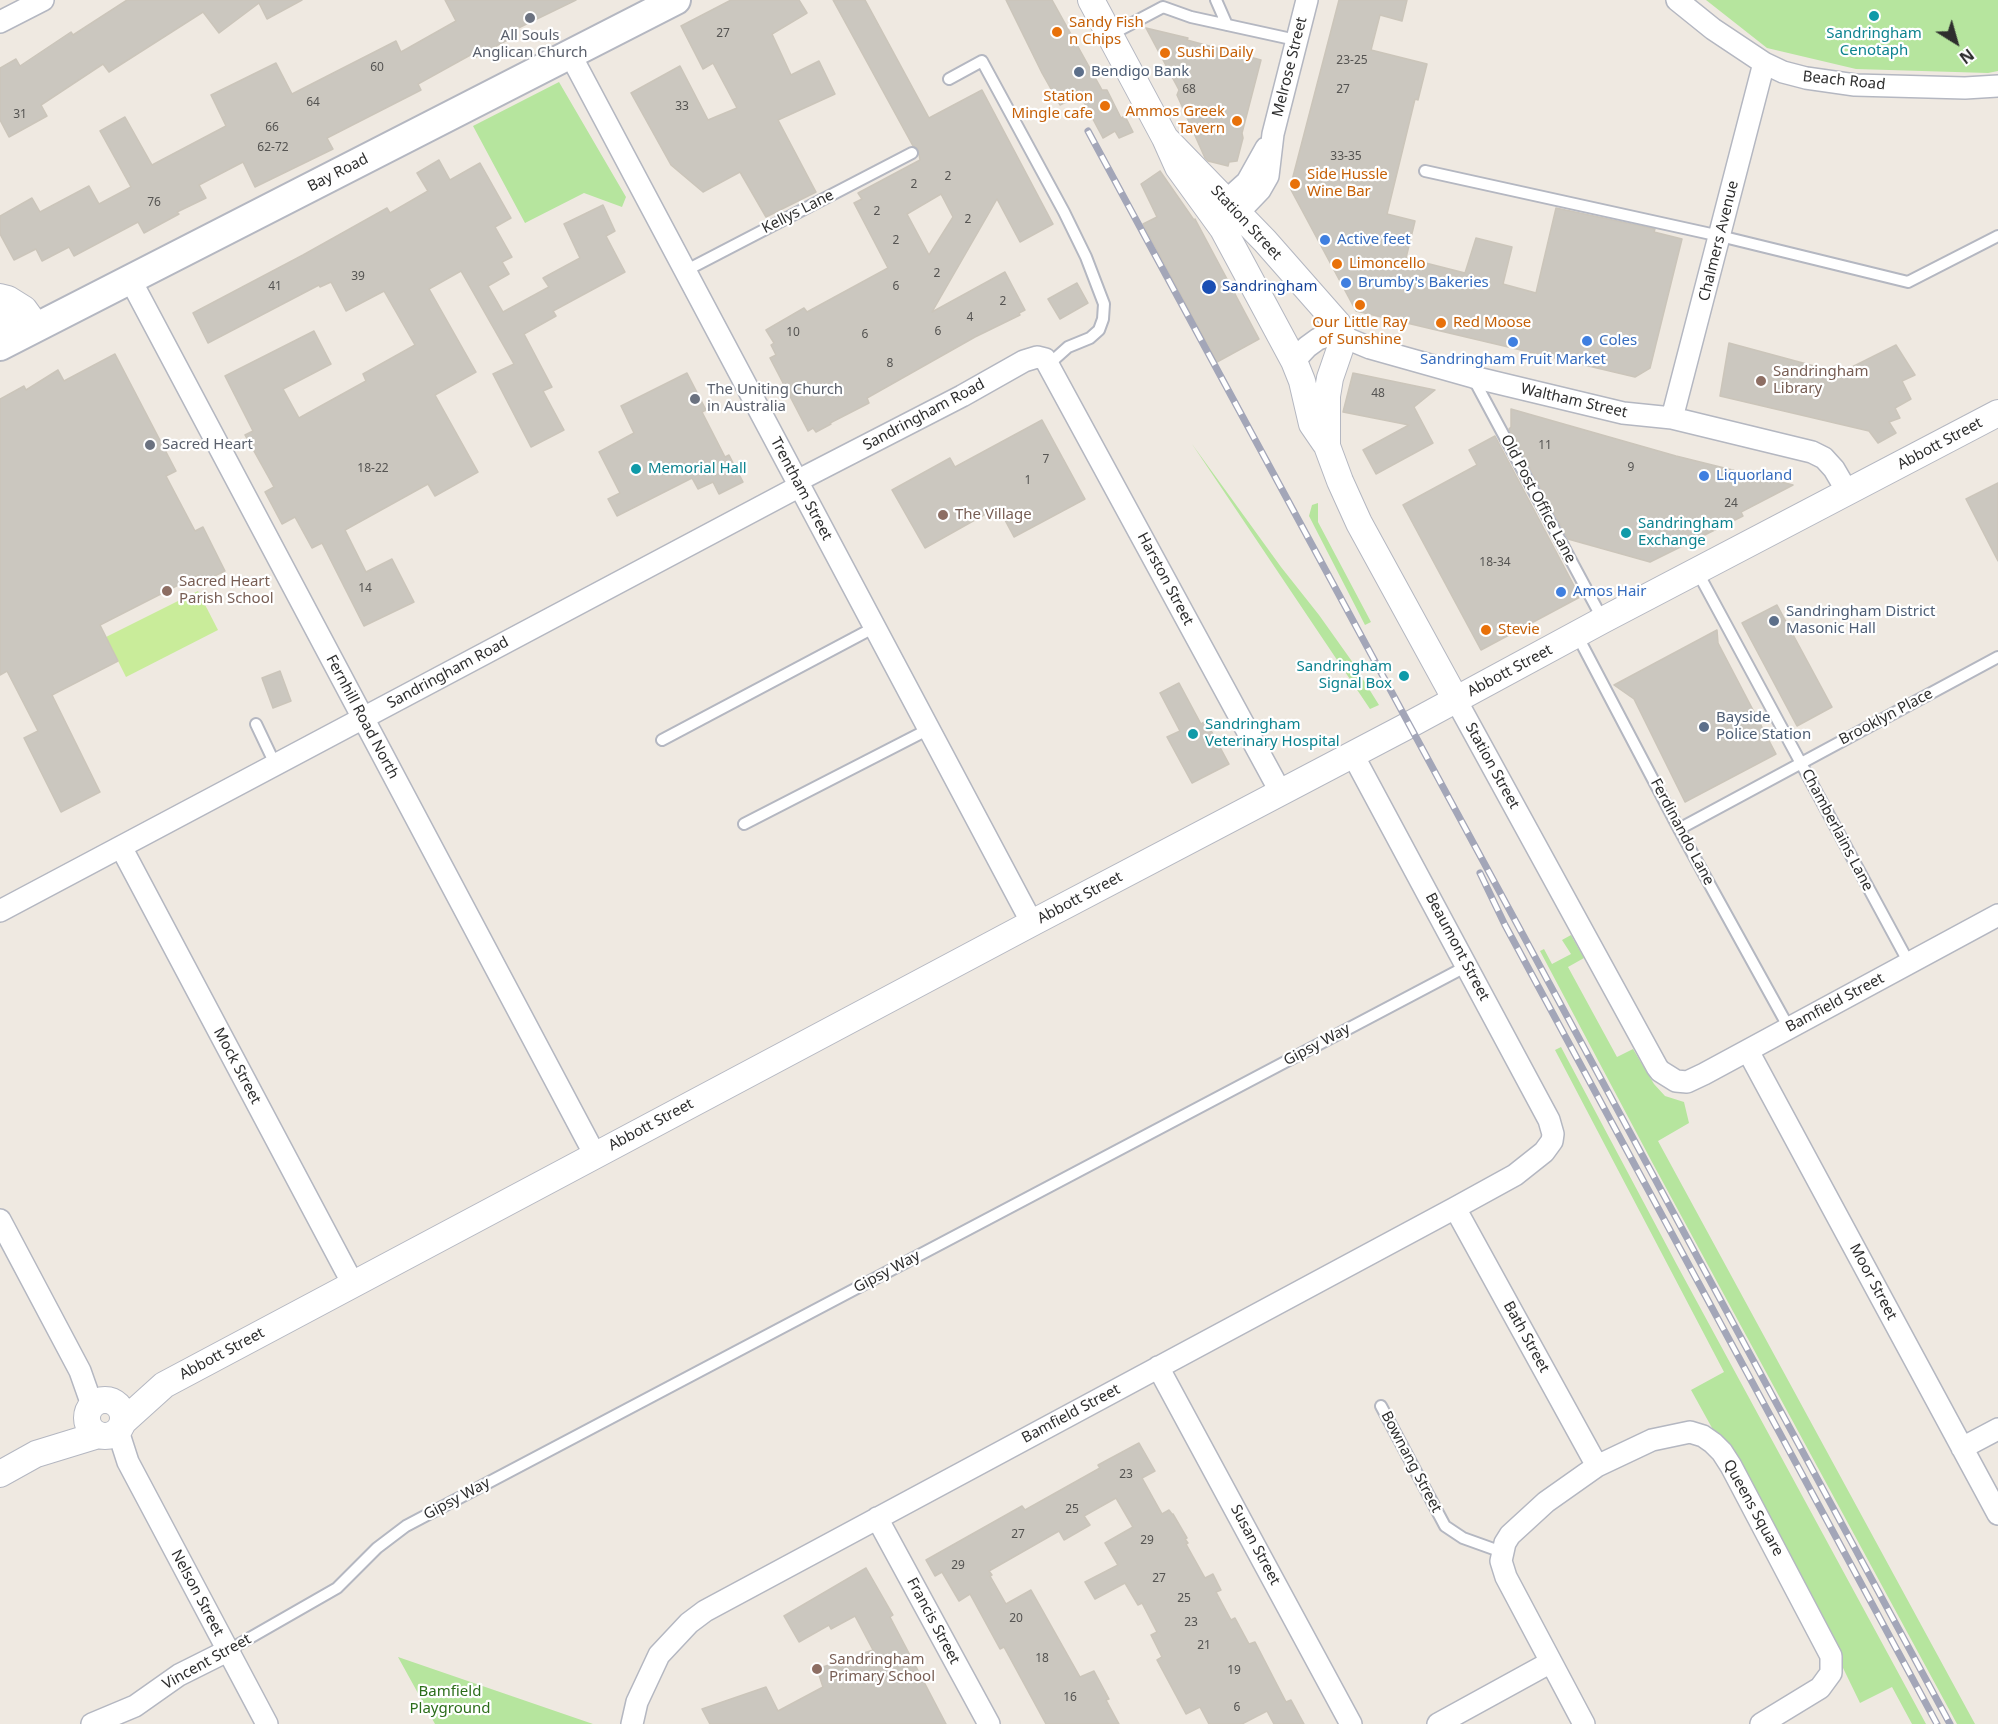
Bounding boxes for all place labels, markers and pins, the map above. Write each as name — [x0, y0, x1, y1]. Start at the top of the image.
marker: Sandringham Cenotaph — [1867, 9, 1881, 23]
marker: All Souls Anglican Church — [523, 11, 537, 25]
place label: Sandy Fish n Chips — [1069, 14, 1144, 49]
marker: Sandy Fish n Chips — [1050, 25, 1064, 39]
place label: Sandringham Cenotaph — [1826, 25, 1922, 60]
place label: All Souls Anglican Church — [473, 27, 587, 62]
place label: Sushi Daily — [1177, 44, 1253, 62]
marker: Sushi Daily — [1158, 46, 1172, 60]
place label: Bendigo Bank — [1091, 63, 1189, 81]
marker: Bendigo Bank — [1072, 65, 1086, 79]
place label: Station Mingle cafe — [1012, 88, 1093, 123]
marker: Station Mingle cafe — [1098, 99, 1112, 113]
place label: Ammos Greek Tavern — [1125, 103, 1225, 138]
marker: Ammos Greek Tavern — [1230, 114, 1244, 128]
place label: Side Hussle Wine Bar — [1307, 166, 1388, 201]
marker: Side Hussle Wine Bar — [1288, 177, 1302, 191]
place label: Active feet — [1337, 231, 1411, 249]
marker: Active feet — [1318, 233, 1332, 247]
place label: Limoncello — [1349, 255, 1426, 273]
marker: Limoncello — [1330, 257, 1344, 271]
place label: Brumby's Bakeries — [1358, 274, 1489, 292]
marker: Brumby's Bakeries — [1339, 276, 1353, 290]
marker: Sandringham — [1200, 278, 1218, 296]
place label: Sandringham — [1222, 278, 1317, 296]
marker: Our Little Ray of Sunshine — [1353, 298, 1367, 312]
place label: Our Little Ray of Sunshine — [1312, 314, 1408, 349]
place label: Red Moose — [1453, 314, 1531, 332]
marker: Red Moose — [1434, 316, 1448, 330]
place label: Coles — [1599, 332, 1637, 350]
marker: Coles — [1580, 334, 1594, 348]
marker: Sandringham Fruit Market — [1506, 335, 1520, 349]
place label: Sandringham Fruit Market — [1420, 351, 1606, 369]
place label: Sandringham Library — [1773, 363, 1868, 398]
marker: Sandringham Library — [1754, 374, 1768, 388]
place label: The Uniting Church in Australia — [707, 381, 843, 416]
marker: The Uniting Church in Australia — [688, 392, 702, 406]
place label: Sacred Heart — [162, 436, 253, 454]
marker: Sacred Heart — [143, 438, 157, 452]
place label: Memorial Hall — [648, 460, 747, 478]
marker: Memorial Hall — [629, 462, 643, 476]
place label: Liquorland — [1716, 467, 1792, 485]
marker: Liquorland — [1697, 469, 1711, 483]
place label: The Village — [955, 506, 1032, 524]
marker: The Village — [936, 508, 950, 522]
place label: Sandringham Exchange — [1638, 515, 1733, 550]
marker: Sandringham Exchange — [1619, 526, 1633, 540]
place label: Sacred Heart Parish School — [179, 573, 274, 608]
place label: Amos Hair — [1573, 583, 1646, 601]
marker: Sacred Heart Parish School — [160, 584, 174, 598]
marker: Amos Hair — [1554, 585, 1568, 599]
place label: Sandringham District Masonic Hall — [1786, 603, 1935, 638]
marker: Sandringham District Masonic Hall — [1767, 614, 1781, 628]
place label: Stevie — [1498, 621, 1540, 639]
marker: Stevie — [1479, 623, 1493, 637]
place label: Sandringham Signal Box — [1297, 658, 1392, 693]
marker: Sandringham Signal Box — [1397, 669, 1411, 683]
place label: Bayside Police Station — [1716, 709, 1811, 744]
place label: Sandringham Veterinary Hospital — [1205, 716, 1340, 751]
marker: Bayside Police Station — [1697, 720, 1711, 734]
marker: Sandringham Veterinary Hospital — [1186, 727, 1200, 741]
place label: Sandringham Primary School — [829, 1651, 935, 1686]
marker: Sandringham Primary School — [810, 1662, 824, 1676]

